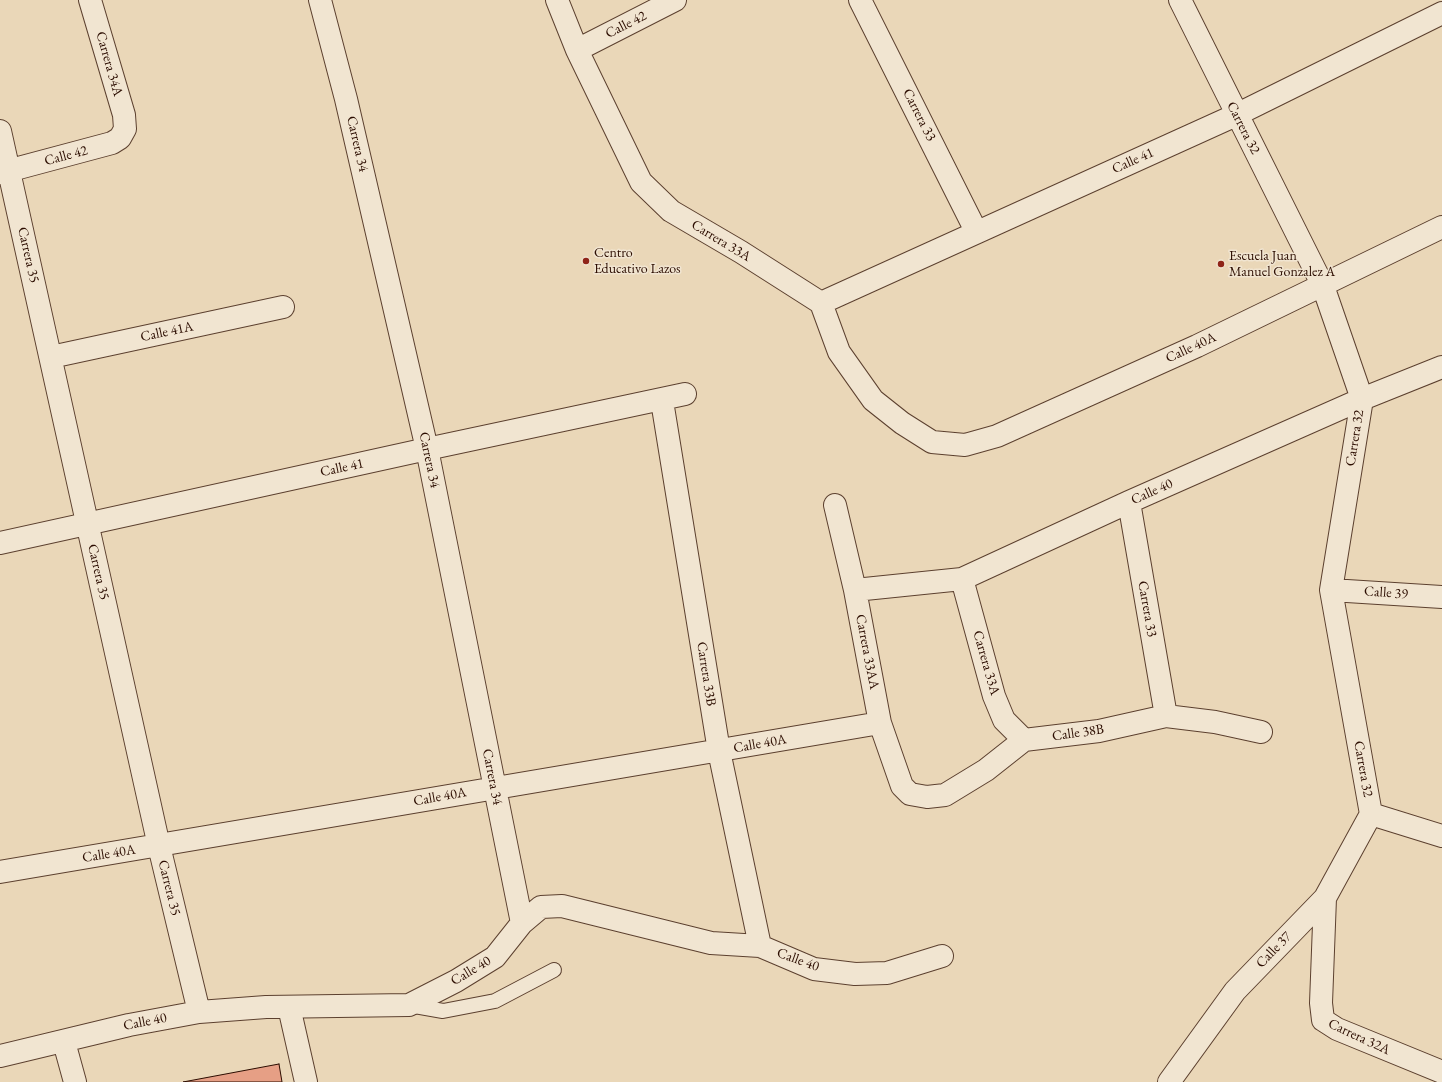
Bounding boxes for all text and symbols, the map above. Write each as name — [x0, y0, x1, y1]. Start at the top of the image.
street label: Calle 42 — [603, 8, 649, 42]
street label: Carrera 34A — [92, 30, 126, 98]
street label: Carrera 33 — [899, 86, 939, 144]
street label: Carrera 32 — [1223, 99, 1263, 157]
street label: Carrera 34 — [342, 114, 372, 174]
street label: Calle 42 — [43, 142, 89, 170]
street label: Calle 41 — [1110, 144, 1156, 178]
street label: Carrera 33A — [688, 217, 754, 265]
street label: Carrera 35 — [13, 225, 43, 285]
place label: Centro Educativo Lazos — [594, 245, 681, 278]
place label: Escuela Juan Manuel Gonzalez A — [1229, 248, 1335, 280]
marker: Centro Educativo Lazos — [581, 256, 591, 266]
marker: Escuela Juan Manuel Gonzalez A — [1216, 259, 1226, 269]
street label: Calle 41A — [139, 318, 195, 346]
street label: Calle 40A — [1163, 329, 1219, 367]
street label: Carrera 32 — [1342, 409, 1368, 467]
street label: Carrera 34 — [415, 430, 443, 490]
street label: Calle 41 — [319, 455, 365, 481]
street label: Calle 40 — [1129, 475, 1175, 509]
street label: Carrera 35 — [83, 542, 113, 602]
street label: Carrera 33 — [1134, 580, 1160, 638]
street label: Calle 39 — [1363, 583, 1409, 603]
street label: Carrera 33AA — [851, 613, 883, 691]
street label: Carrera 33A — [969, 629, 1003, 697]
street label: Carrera 33B — [693, 641, 719, 707]
street label: Calle 38B — [1051, 721, 1105, 745]
street label: Calle 40A — [732, 731, 788, 757]
street label: Carrera 32 — [1350, 740, 1376, 798]
street label: Carrera 34 — [478, 747, 506, 807]
street label: Calle 40A — [412, 784, 468, 810]
street label: Calle 40A — [81, 842, 137, 866]
street label: Carrera 35 — [154, 858, 184, 918]
street label: Calle 37 — [1253, 928, 1295, 972]
street label: Calle 40 — [774, 945, 822, 975]
street label: Calle 40 — [448, 952, 494, 990]
street label: Calle 40 — [122, 1010, 168, 1034]
street label: Carrera 32A — [1325, 1015, 1393, 1059]

